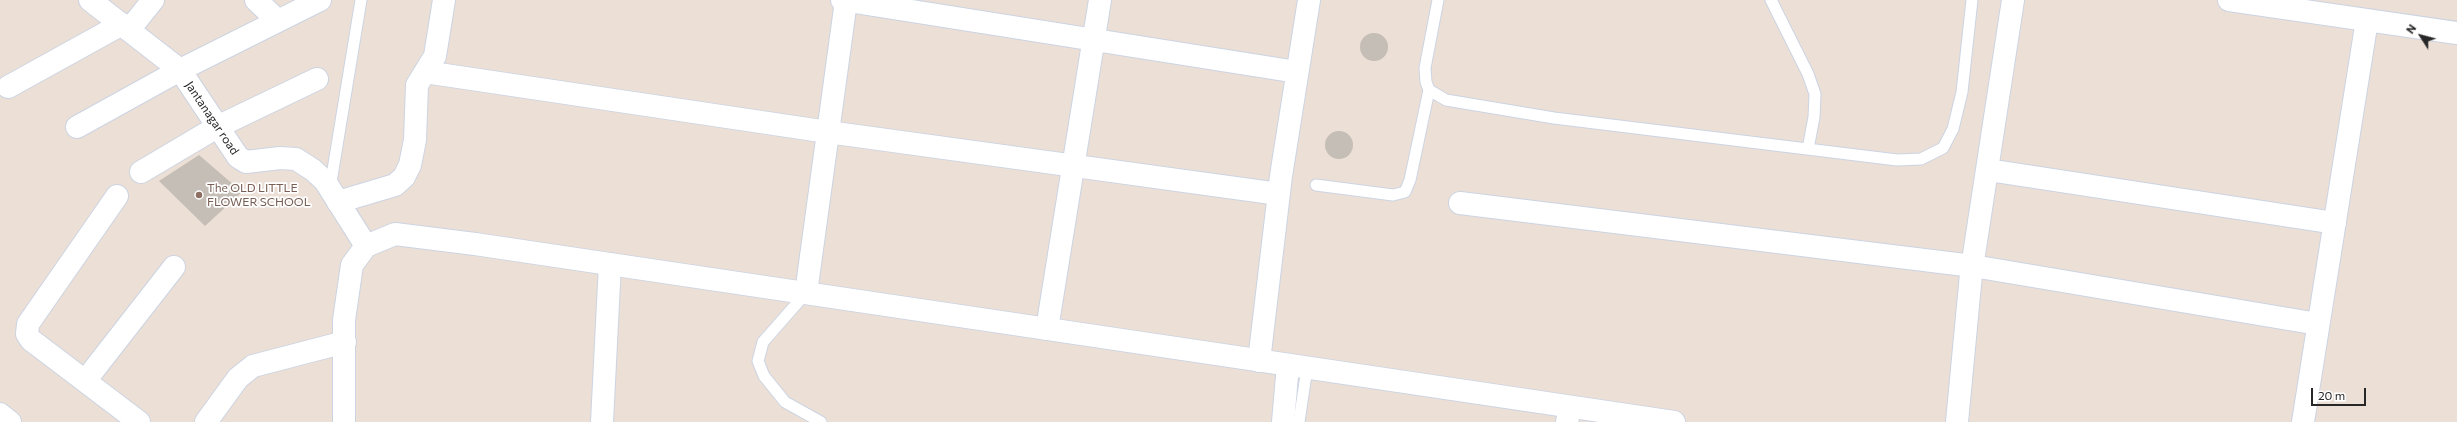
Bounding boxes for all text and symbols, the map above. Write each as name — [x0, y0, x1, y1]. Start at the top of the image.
north arrow — [2401, 16, 2441, 56]
text: N — [2403, 21, 2419, 36]
street label: Jantanagar road — [182, 78, 242, 158]
place label: The OLD LITTLE FLOWER SCHOOL — [207, 181, 311, 209]
marker: The OLD LITTLE FLOWER SCHOOL — [194, 190, 204, 200]
scale bar — [2313, 380, 2368, 406]
text: 20 m — [2318, 388, 2345, 402]

